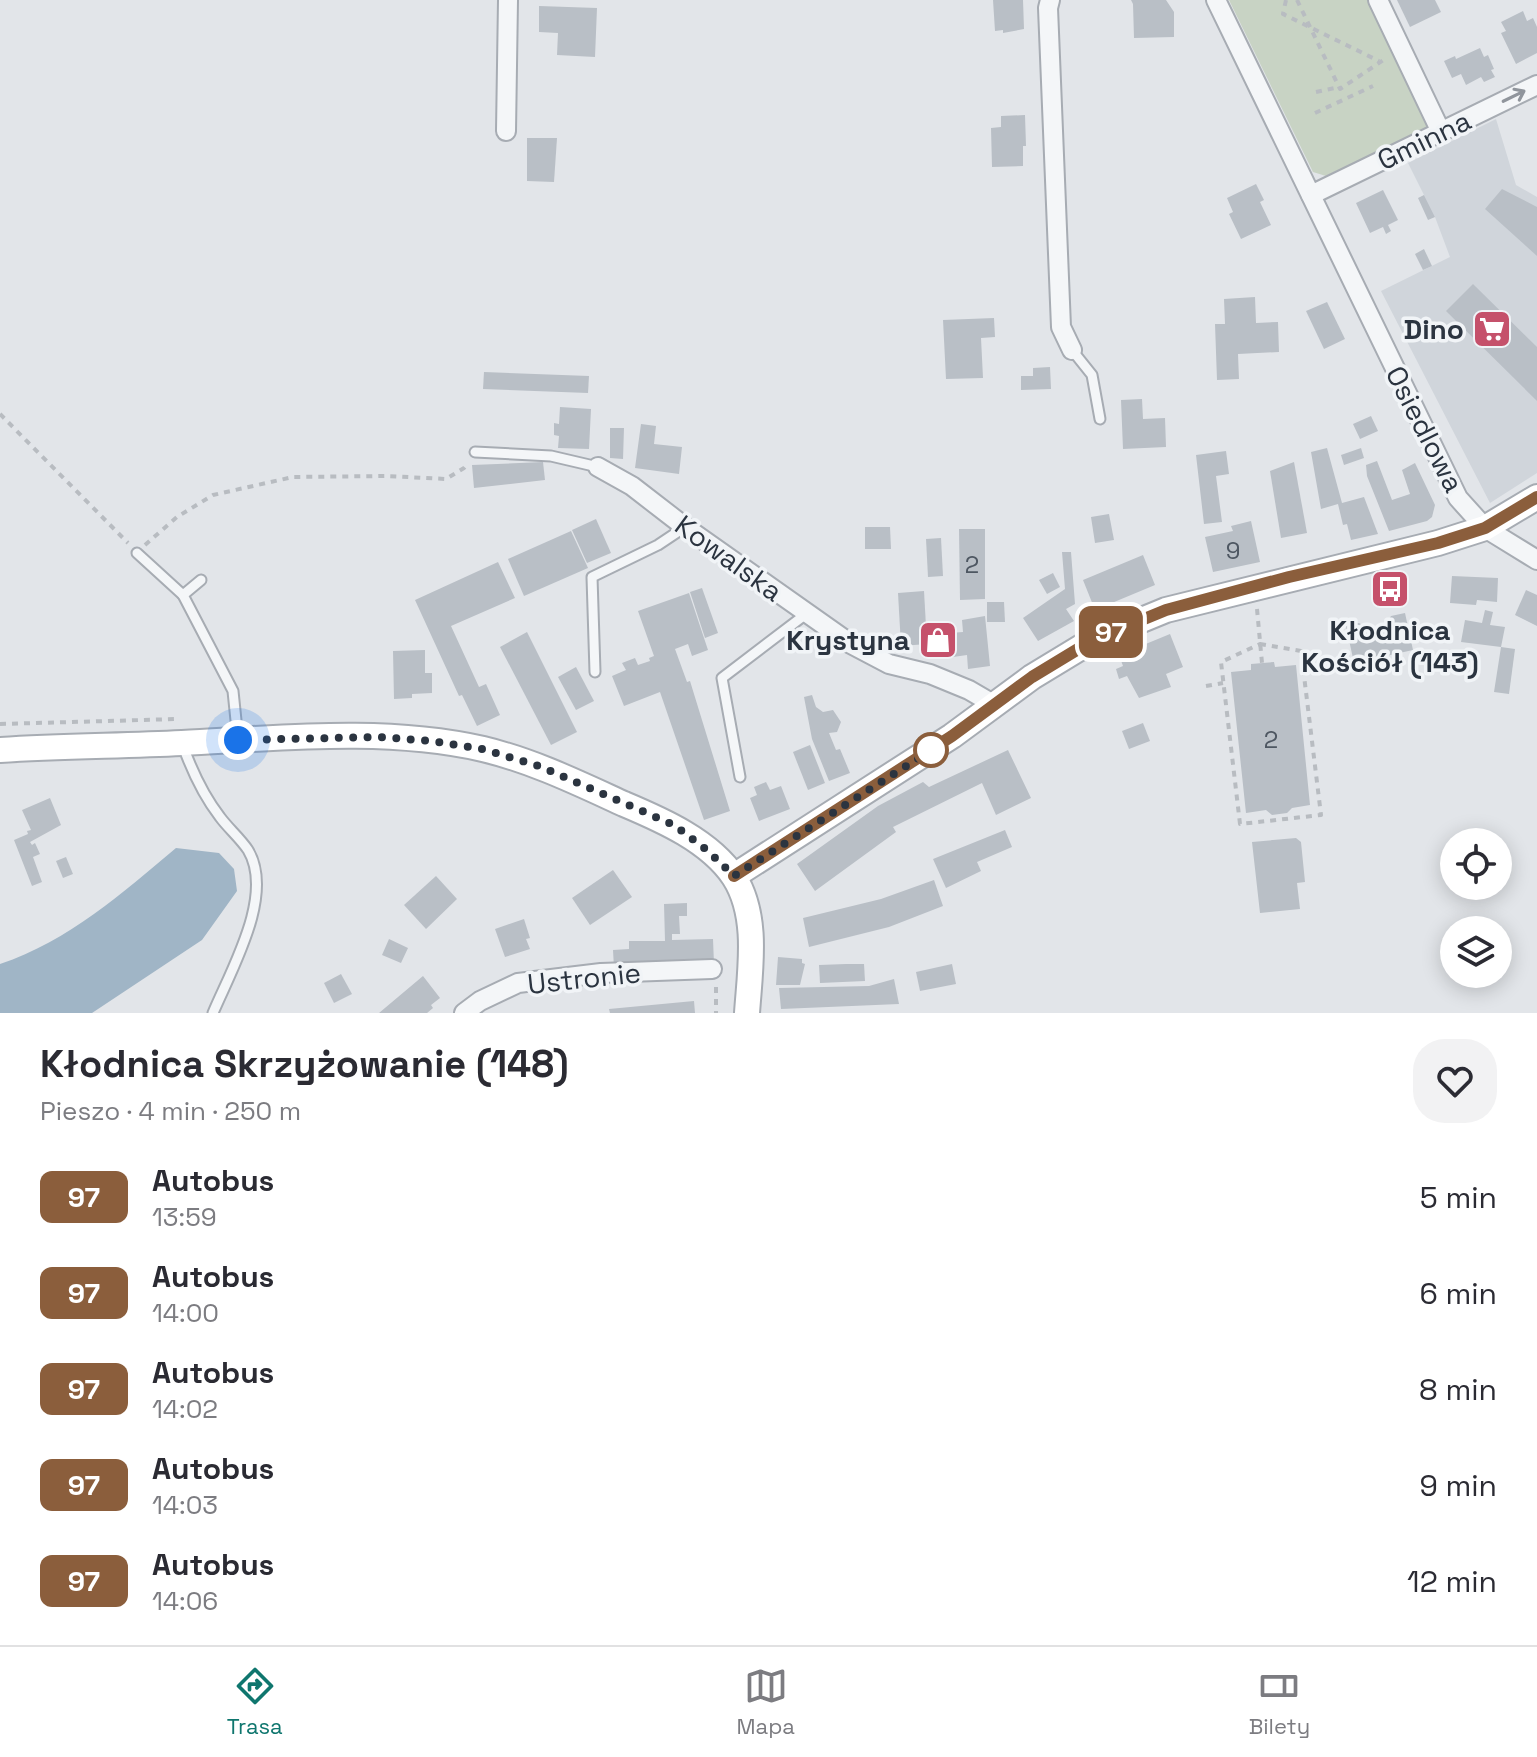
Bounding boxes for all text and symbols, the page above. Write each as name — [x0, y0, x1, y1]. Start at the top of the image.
one-way arrow — [1502, 88, 1526, 103]
street label: Gminna — [1371, 102, 1477, 178]
supermarket icon: Dino — [1471, 308, 1513, 350]
place label: Dino — [1404, 311, 1464, 347]
street label: Osiedlowa — [1378, 360, 1472, 498]
street label: Kowalska — [668, 507, 790, 609]
house number: 9 — [1226, 535, 1240, 566]
house number: 2 — [965, 549, 979, 580]
bus stop icon: Kłodnica Kościół (143) — [1369, 568, 1411, 610]
line badge: 97 — [1075, 606, 1147, 658]
place label: Kłodnica Kościół (143) — [1301, 612, 1479, 680]
text: 97 — [1095, 614, 1127, 650]
shop icon: Krystyna — [917, 619, 959, 661]
place label: Krystyna — [786, 622, 910, 658]
your location — [218, 720, 258, 760]
house number: 2 — [1264, 724, 1278, 755]
unlabelled marker — [914, 733, 948, 767]
map controls — [1440, 828, 1512, 988]
button: locate — [1440, 828, 1512, 900]
button: layers — [1440, 916, 1512, 988]
street label: Ustronie — [525, 954, 643, 1002]
button: heart — [1413, 1039, 1497, 1123]
text: Kłodnica Skrzyżowanie (148) — [40, 1040, 568, 1088]
text: Pieszo · 4 min · 250 m — [40, 1094, 301, 1128]
text: Autobus — [152, 1161, 274, 1200]
text: 5 min — [1420, 1178, 1497, 1217]
text: 97 — [68, 1179, 100, 1215]
text: 13:59 — [152, 1200, 217, 1234]
text: Autobus — [152, 1257, 274, 1296]
text: 6 min — [1419, 1274, 1497, 1313]
text: 97 — [68, 1275, 100, 1311]
text: 14:00 — [152, 1296, 219, 1330]
text: Autobus — [152, 1353, 274, 1392]
text: 8 min — [1419, 1370, 1497, 1409]
text: 97 — [68, 1371, 100, 1407]
text: 14:02 — [152, 1392, 218, 1426]
text: Autobus — [152, 1449, 274, 1488]
text: 9 min — [1419, 1466, 1497, 1505]
text: 97 — [68, 1467, 100, 1503]
text: 14:03 — [152, 1488, 218, 1522]
text: Autobus — [152, 1545, 274, 1584]
text: 12 min — [1407, 1562, 1497, 1601]
text: 97 — [68, 1563, 100, 1599]
text: 14:06 — [152, 1584, 218, 1618]
tab: Trasa — [227, 1664, 283, 1740]
tab: Mapa — [736, 1664, 795, 1740]
tab: Bilety — [1249, 1664, 1310, 1740]

